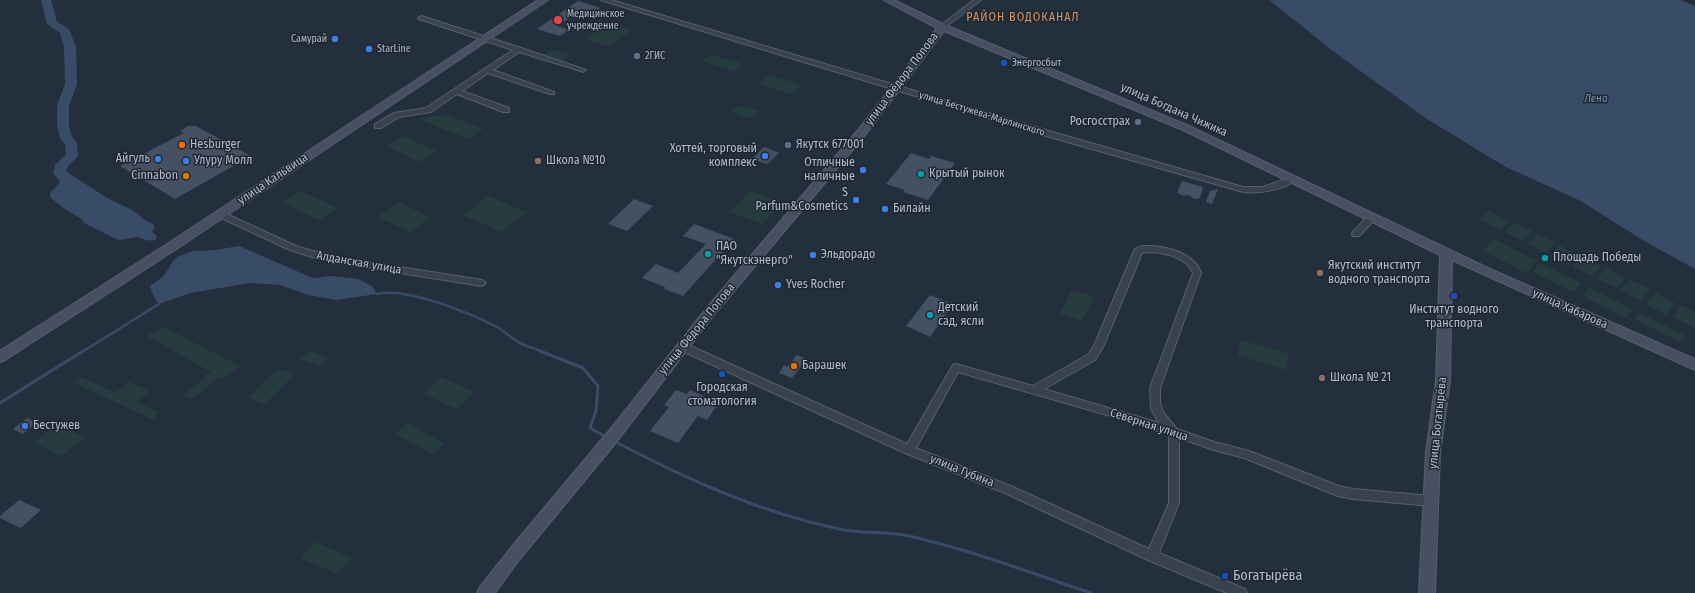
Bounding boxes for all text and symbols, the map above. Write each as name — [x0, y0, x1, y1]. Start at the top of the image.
place label: Медицинское учреждение — [567, 8, 624, 32]
district label: РАЙОН ВОДОКАНАЛ — [966, 11, 1080, 25]
marker: Медицинское учреждение — [552, 14, 564, 26]
street label: улица Фёдора Попова — [862, 30, 942, 128]
place label: Самурай — [291, 33, 327, 45]
marker: Самурай — [330, 34, 340, 44]
place label: StarLine — [377, 43, 411, 55]
marker: StarLine — [364, 44, 374, 54]
place label: 2ГИС — [645, 50, 665, 62]
marker: 2ГИС — [632, 51, 642, 61]
place label: Энергосбыт — [1012, 57, 1061, 69]
marker: Энергосбыт — [999, 58, 1009, 68]
street label: улица Богдана Чижика — [1119, 80, 1229, 140]
street label: улица Бестужева-Марлинского — [918, 89, 1046, 139]
water label: Лена — [1584, 92, 1608, 106]
place label: Росгосстрах — [1070, 115, 1130, 129]
marker: Росгосстрах — [1133, 117, 1143, 127]
place label: Hesburger — [190, 138, 241, 152]
place label: Якутск 677001 — [796, 138, 864, 152]
marker: Hesburger — [177, 140, 187, 150]
marker: Якутск 677001 — [783, 140, 793, 150]
place label: Хоттей, торговый комплекс — [670, 142, 757, 170]
street label: улица Кальвица — [235, 150, 311, 208]
marker: Хоттей, торговый комплекс — [760, 151, 770, 161]
place label: Айгуль — [116, 152, 150, 166]
marker: Айгуль — [153, 154, 163, 164]
place label: Улуру Молл — [194, 154, 252, 168]
place label: Школа №10 — [546, 154, 605, 168]
marker: Улуру Молл — [181, 156, 191, 166]
marker: Школа №10 — [533, 156, 543, 166]
place label: Отличные наличные — [804, 156, 855, 184]
marker: Отличные наличные — [858, 165, 868, 175]
place label: Крытый рынок — [929, 167, 1005, 181]
place label: Cinnabon — [131, 169, 178, 183]
marker: Крытый рынок — [916, 169, 926, 179]
marker: Cinnabon — [181, 171, 191, 181]
place label: S Parfum&Cosmetics — [755, 186, 848, 214]
marker: S Parfum&Cosmetics — [851, 195, 861, 205]
place label: Билайн — [893, 202, 931, 216]
marker: Билайн — [880, 204, 890, 214]
place label: ПАО "Якутскэнерго" — [716, 240, 792, 268]
street label: Алданская улица — [315, 248, 403, 278]
place label: Эльдорадо — [821, 248, 875, 262]
marker: ПАО "Якутскэнерго" — [703, 249, 713, 259]
marker: Эльдорадо — [808, 250, 818, 260]
place label: Площадь Победы — [1553, 251, 1641, 265]
marker: Площадь Победы — [1540, 253, 1550, 263]
place label: Якутский институт водного транспорта — [1328, 259, 1430, 287]
marker: Якутский институт водного транспорта — [1315, 268, 1325, 278]
place label: Yves Rocher — [786, 278, 845, 292]
marker: Yves Rocher — [773, 280, 783, 290]
street label: улица Фёдора Попова — [656, 281, 738, 377]
street label: улица Хабарова — [1530, 286, 1610, 332]
marker: Институт водного транспорта — [1449, 291, 1459, 301]
place label: Детский сад, ясли — [938, 301, 984, 329]
place label: Институт водного транспорта — [1409, 303, 1499, 331]
marker: Детский сад, ясли — [925, 310, 935, 320]
place label: Барашек — [802, 359, 846, 373]
marker: Барашек — [789, 361, 799, 371]
marker: Городская стоматология — [717, 369, 727, 379]
place label: Школа № 21 — [1330, 371, 1391, 385]
marker: Школа № 21 — [1317, 373, 1327, 383]
street label: улица Богатырёва — [1426, 376, 1450, 470]
place label: Городская стоматология — [687, 381, 757, 409]
street label: Северная улица — [1108, 406, 1190, 444]
place label: Бестужев — [33, 419, 80, 433]
marker: Бестужев — [20, 421, 30, 431]
street label: улица Губина — [928, 452, 996, 490]
place label: Богатырёва — [1233, 568, 1302, 584]
marker: Богатырёва — [1220, 571, 1230, 581]

